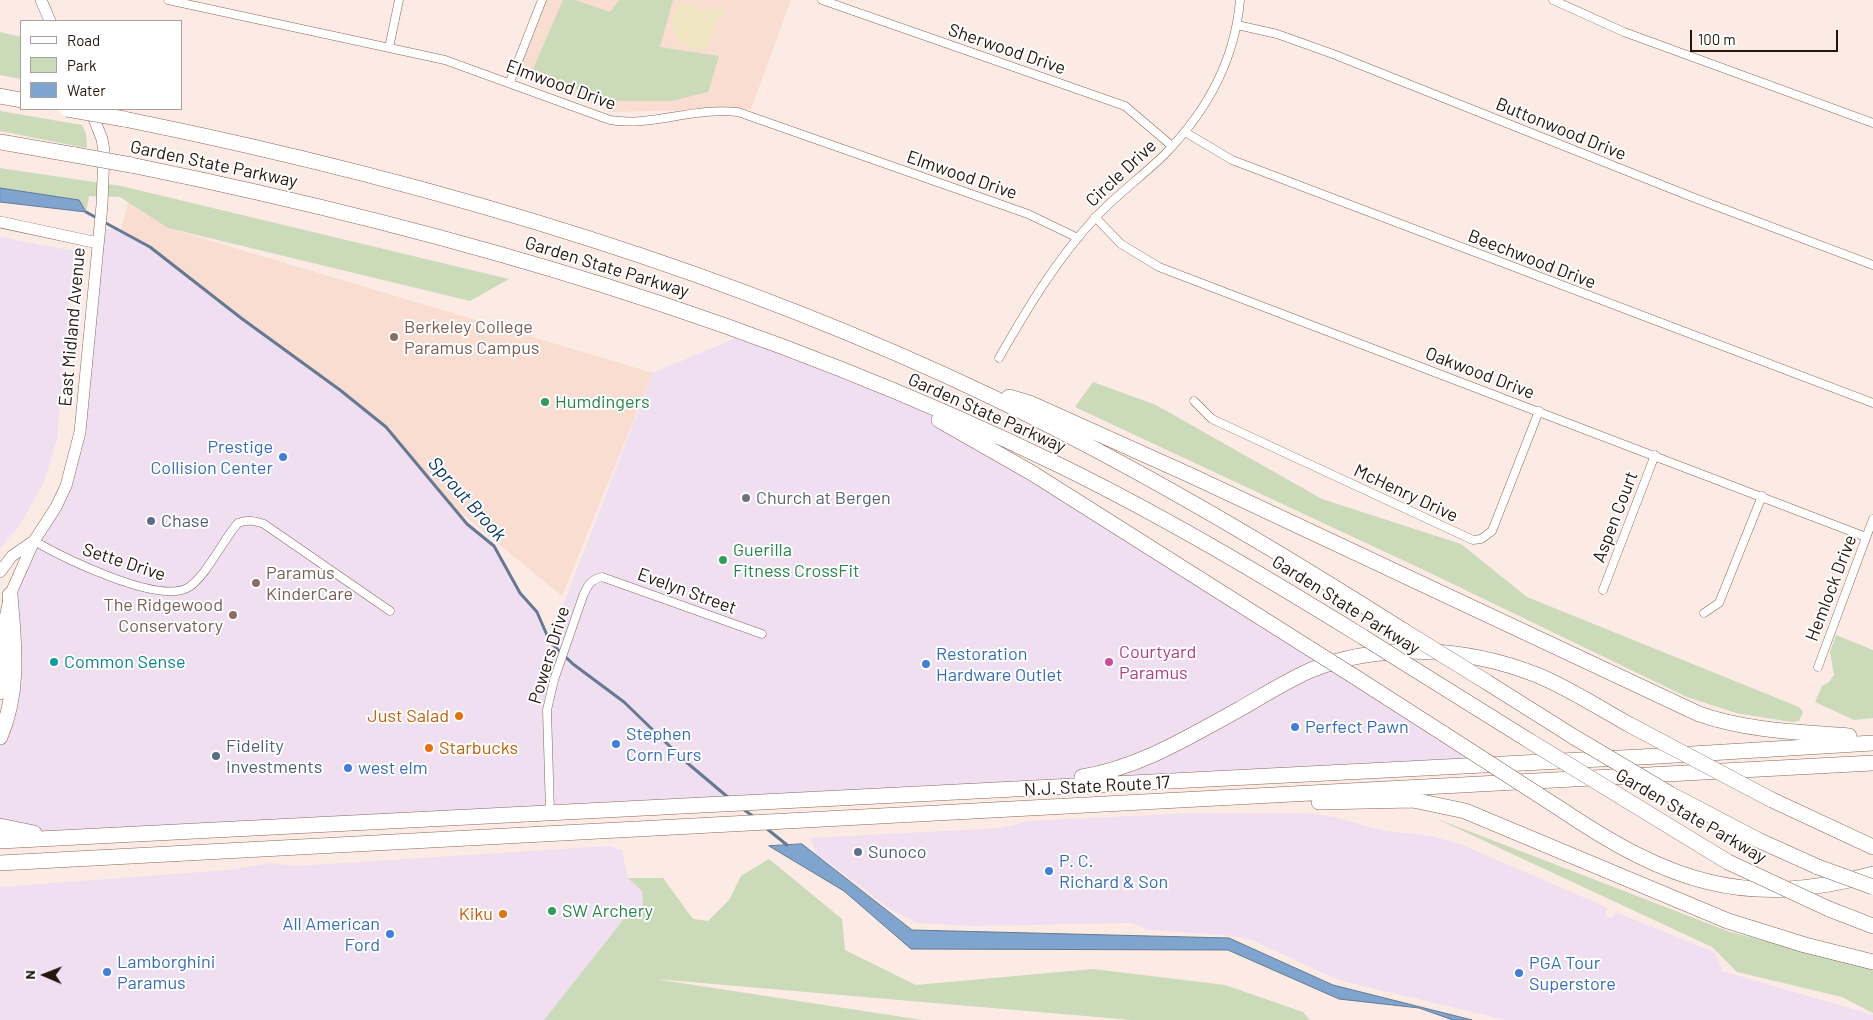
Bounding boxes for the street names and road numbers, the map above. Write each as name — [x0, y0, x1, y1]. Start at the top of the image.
street label: Sherwood Drive — [946, 19, 1068, 79]
street label: Elmwood Drive — [503, 55, 619, 115]
street label: Buttonwood Drive — [1493, 93, 1629, 165]
street label: Circle Drive — [1081, 135, 1161, 211]
street label: Garden State Parkway — [128, 136, 300, 192]
street label: Elmwood Drive — [904, 146, 1020, 204]
street label: Beechwood Drive — [1465, 225, 1599, 293]
street label: Garden State Parkway — [522, 232, 692, 302]
street label: East Midland Avenue — [54, 247, 90, 407]
street label: Oakwood Drive — [1422, 342, 1538, 404]
street label: Garden State Parkway — [905, 368, 1069, 458]
street label: McHenry Drive — [1351, 459, 1461, 527]
street label: Aspen Court — [1588, 468, 1642, 566]
street label: Hemlock Drive — [1801, 532, 1861, 644]
street label: Sette Drive — [80, 538, 168, 586]
street label: Garden State Parkway — [1268, 551, 1424, 659]
street label: Evelyn Street — [635, 563, 739, 619]
street label: Powers Drive — [524, 604, 574, 706]
street label: Garden State Parkway — [1612, 764, 1770, 868]
street label: N.J. State Route 17 — [1023, 771, 1171, 801]

